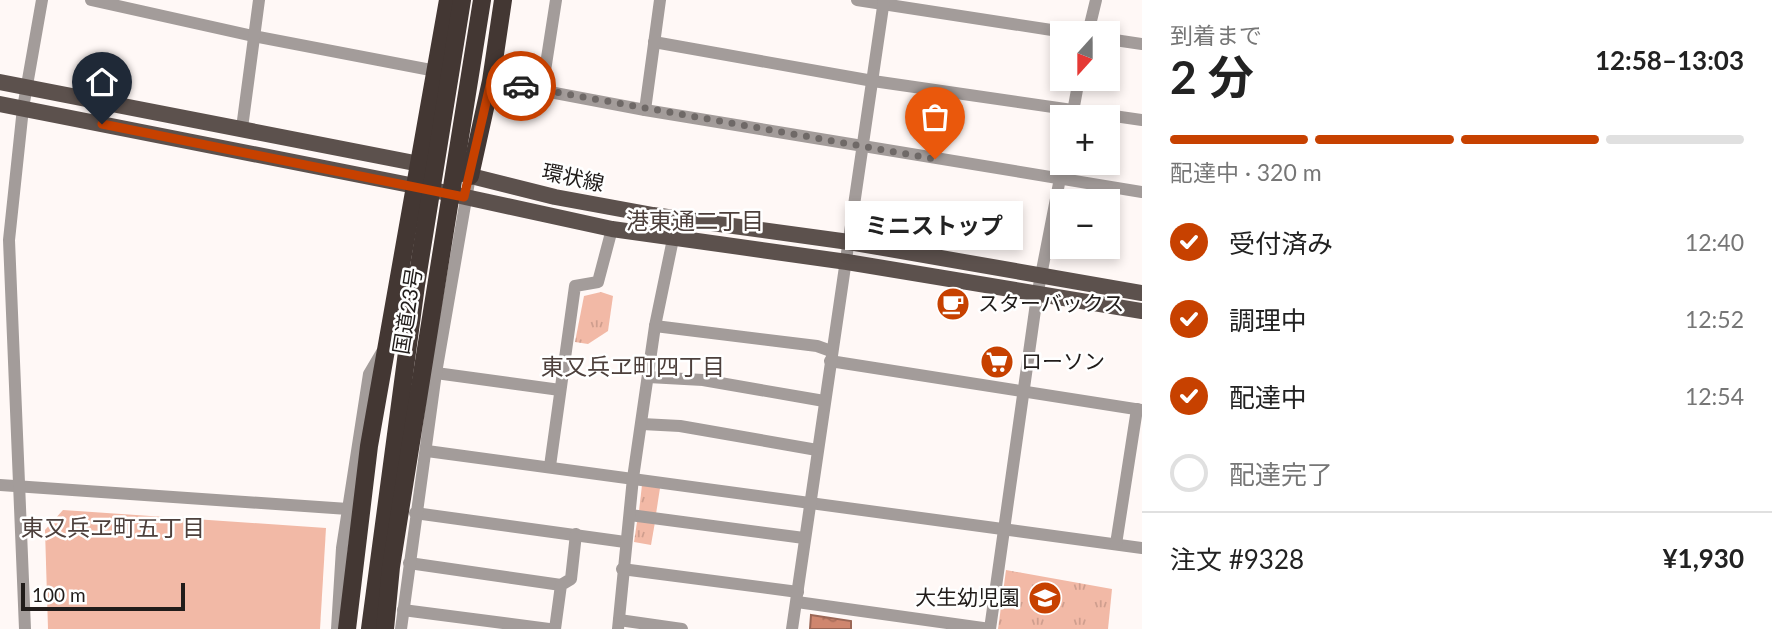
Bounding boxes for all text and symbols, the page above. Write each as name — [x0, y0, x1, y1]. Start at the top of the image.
north arrow — [1050, 21, 1120, 91]
map controls — [1050, 21, 1120, 259]
text: 到着まで — [1170, 21, 1262, 49]
text: 12:58–13:03 — [1595, 44, 1744, 76]
text: 2 分 — [1170, 49, 1254, 104]
courier — [486, 51, 556, 121]
pin — [72, 52, 132, 124]
icon: home — [83, 63, 121, 101]
icon: car — [502, 67, 540, 105]
pin — [905, 87, 965, 159]
icon: bag — [916, 98, 954, 136]
button: + — [1050, 105, 1120, 175]
street label: 環状線 — [540, 158, 607, 195]
text: 配達中 · 320 m — [1170, 158, 1322, 186]
button: − — [1050, 189, 1120, 259]
callout: ミニストップ — [846, 201, 1024, 250]
district label: 港東通二丁目 — [626, 206, 764, 234]
text: ミニストップ — [865, 211, 1003, 239]
icon: check — [1170, 223, 1208, 261]
text: 受付済み — [1229, 227, 1333, 259]
text: 12:40 — [1685, 228, 1744, 256]
street label: 国道23号 — [387, 266, 426, 356]
cafe icon: スターバックス — [934, 285, 972, 323]
place label: スターバックス — [978, 290, 1124, 315]
icon: check — [1170, 300, 1208, 338]
text: 調理中 — [1229, 304, 1307, 336]
text: 12:52 — [1685, 305, 1744, 333]
supermarket icon: ローソン — [978, 343, 1016, 381]
place label: ローソン — [1021, 348, 1105, 373]
district label: 東又兵ヱ町四丁目 — [541, 352, 725, 380]
icon: check — [1170, 377, 1208, 415]
text: 配達中 — [1229, 381, 1307, 413]
text: 12:54 — [1685, 382, 1744, 410]
text: 配達完了 — [1229, 458, 1333, 490]
district label: 東又兵ヱ町五丁目 — [21, 513, 205, 541]
text: ¥1,930 — [1663, 542, 1744, 574]
text: 注文 #9328 — [1170, 543, 1304, 575]
school or university icon: 大生幼児園 — [1026, 579, 1064, 617]
scale bar — [21, 580, 186, 612]
text: 100 m — [32, 583, 86, 606]
place label: 大生幼児園 — [915, 584, 1020, 609]

